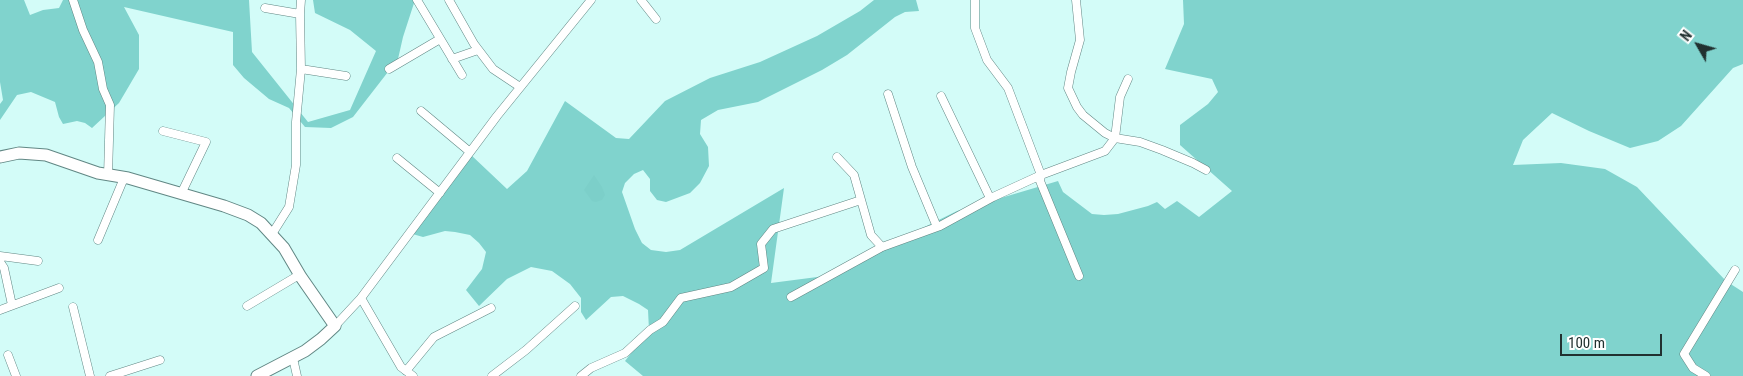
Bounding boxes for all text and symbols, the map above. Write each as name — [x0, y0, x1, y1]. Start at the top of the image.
north arrow — [1673, 20, 1723, 70]
text: N — [1677, 27, 1695, 44]
scale bar — [1563, 324, 1666, 356]
text: 100 m — [1568, 334, 1605, 352]

